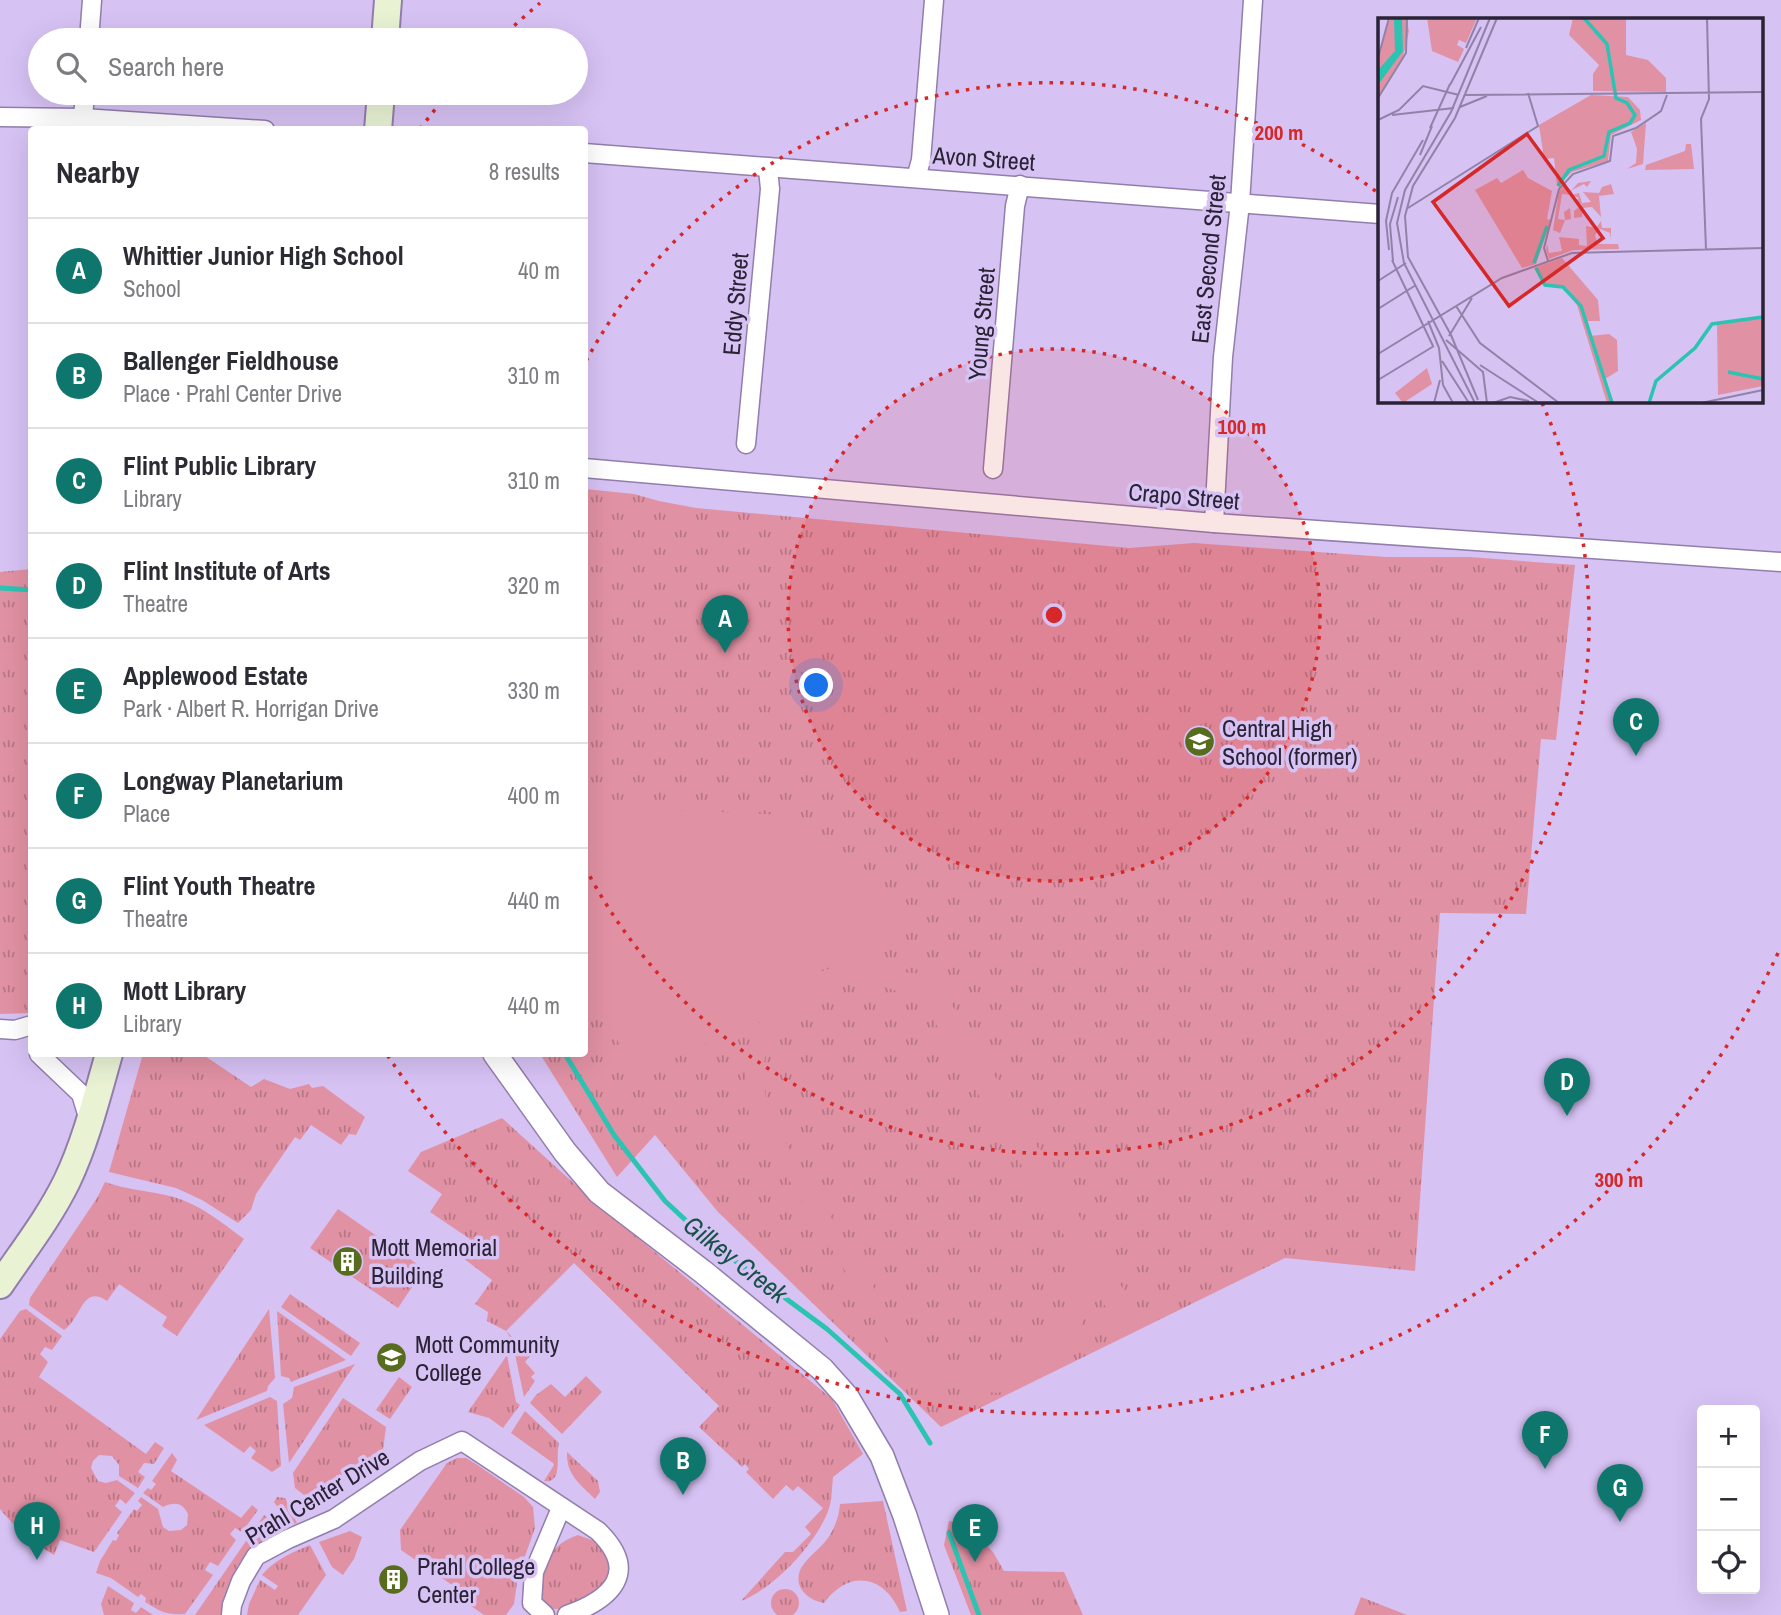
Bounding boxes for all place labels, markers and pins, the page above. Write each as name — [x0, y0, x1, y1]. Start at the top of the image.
pin: A — [702, 595, 748, 653]
centre of rings — [1042, 603, 1066, 627]
pin: C — [1613, 698, 1659, 756]
place label: Central High School (former) — [1222, 712, 1358, 772]
school or university icon: Central High School (former) — [1182, 725, 1216, 759]
pin: D — [1544, 1058, 1590, 1116]
place label: Mott Memorial Building — [371, 1231, 497, 1291]
building icon: Mott Memorial Building — [331, 1244, 365, 1278]
place label: Mott Community College — [415, 1328, 560, 1388]
school or university icon: Mott Community College — [375, 1341, 409, 1375]
pin: F — [1522, 1411, 1568, 1469]
pin: B — [660, 1437, 706, 1495]
pin: G — [1597, 1464, 1643, 1522]
pin: H — [14, 1502, 60, 1560]
pin: E — [952, 1504, 998, 1562]
place label: Prahl College Center — [417, 1550, 535, 1610]
building icon: Prahl College Center — [377, 1563, 411, 1597]

